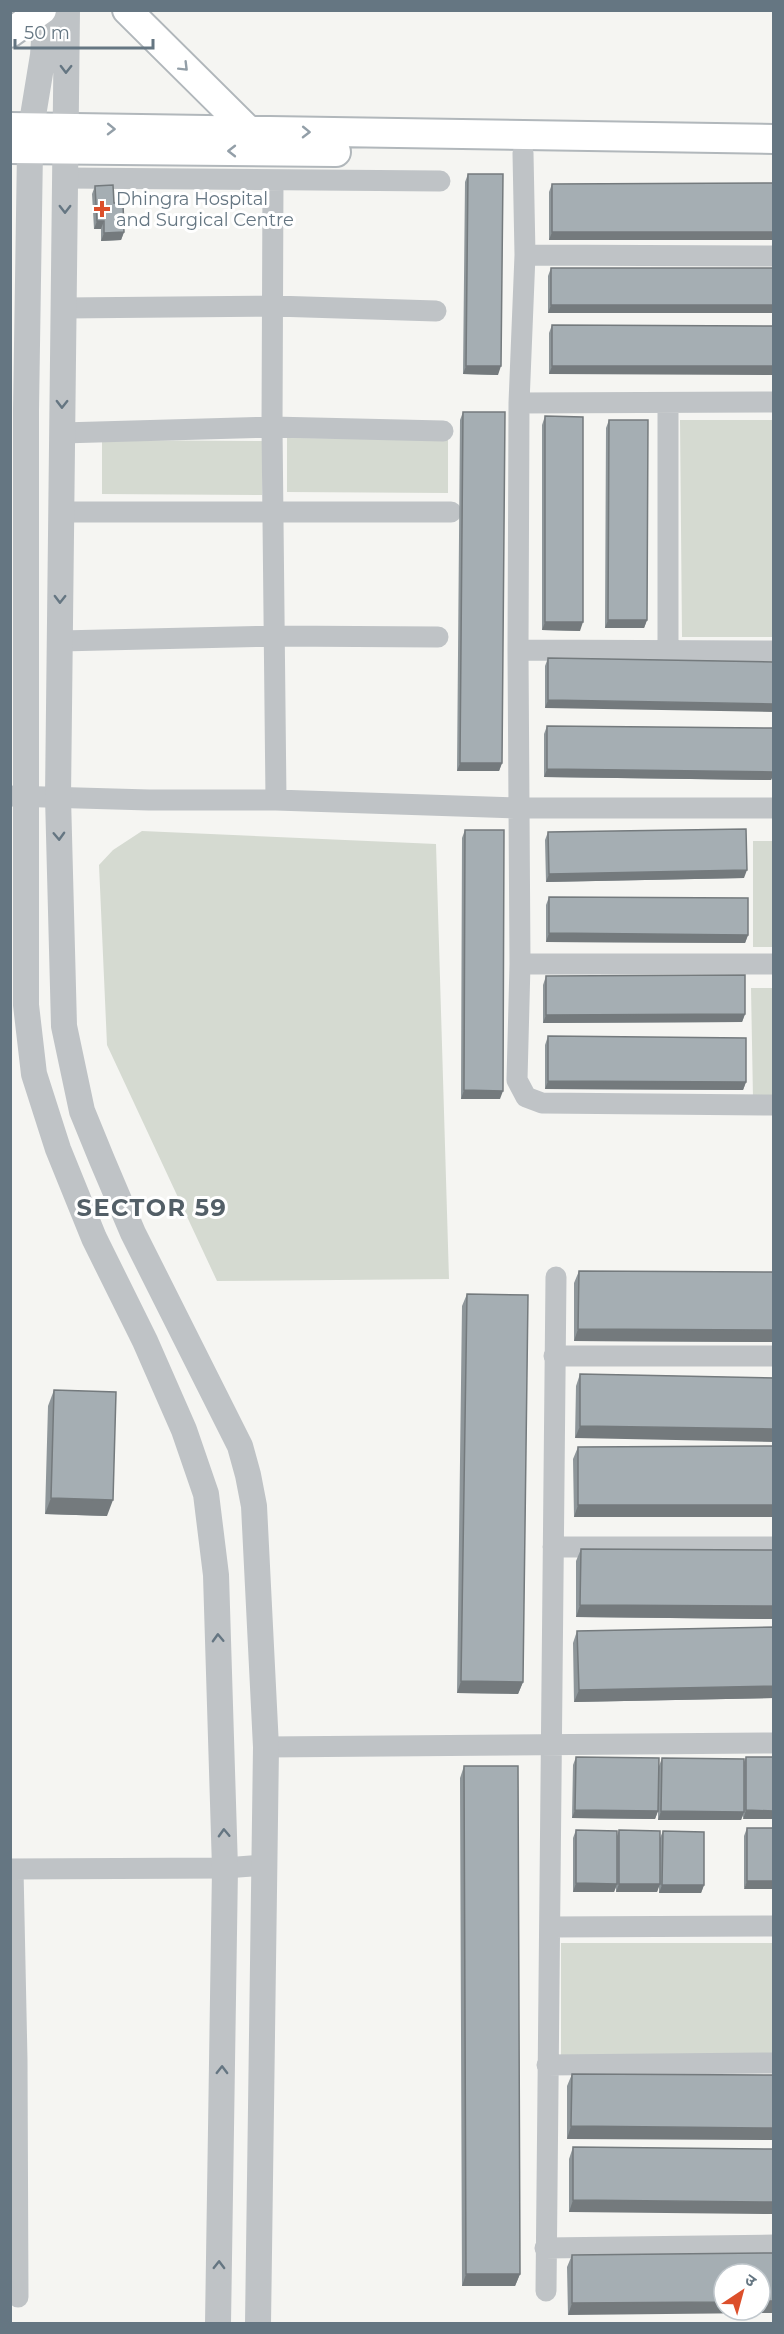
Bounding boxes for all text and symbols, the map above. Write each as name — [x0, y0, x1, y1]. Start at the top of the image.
scale bar — [15, 12, 153, 50]
text: 50 m — [24, 22, 70, 44]
one-way arrow — [176, 59, 187, 70]
one-way arrow — [59, 64, 72, 73]
one-way arrow — [106, 123, 115, 135]
one-way arrow — [301, 126, 310, 138]
one-way arrow — [228, 145, 237, 157]
place label: Dhingra Hospital and Surgical Centre — [116, 188, 294, 231]
marker: Dhingra Hospital and Surgical Centre — [93, 200, 111, 218]
one-way arrow — [59, 205, 71, 214]
one-way arrow — [56, 400, 69, 409]
one-way arrow — [54, 595, 66, 604]
one-way arrow — [53, 832, 65, 841]
district label: SECTOR 59 — [77, 1193, 227, 1222]
one-way arrow — [212, 1634, 224, 1643]
one-way arrow — [218, 1829, 230, 1838]
one-way arrow — [216, 2066, 228, 2075]
one-way arrow — [213, 2261, 225, 2270]
north arrow — [712, 2262, 772, 2322]
text: उ — [741, 2270, 760, 2291]

